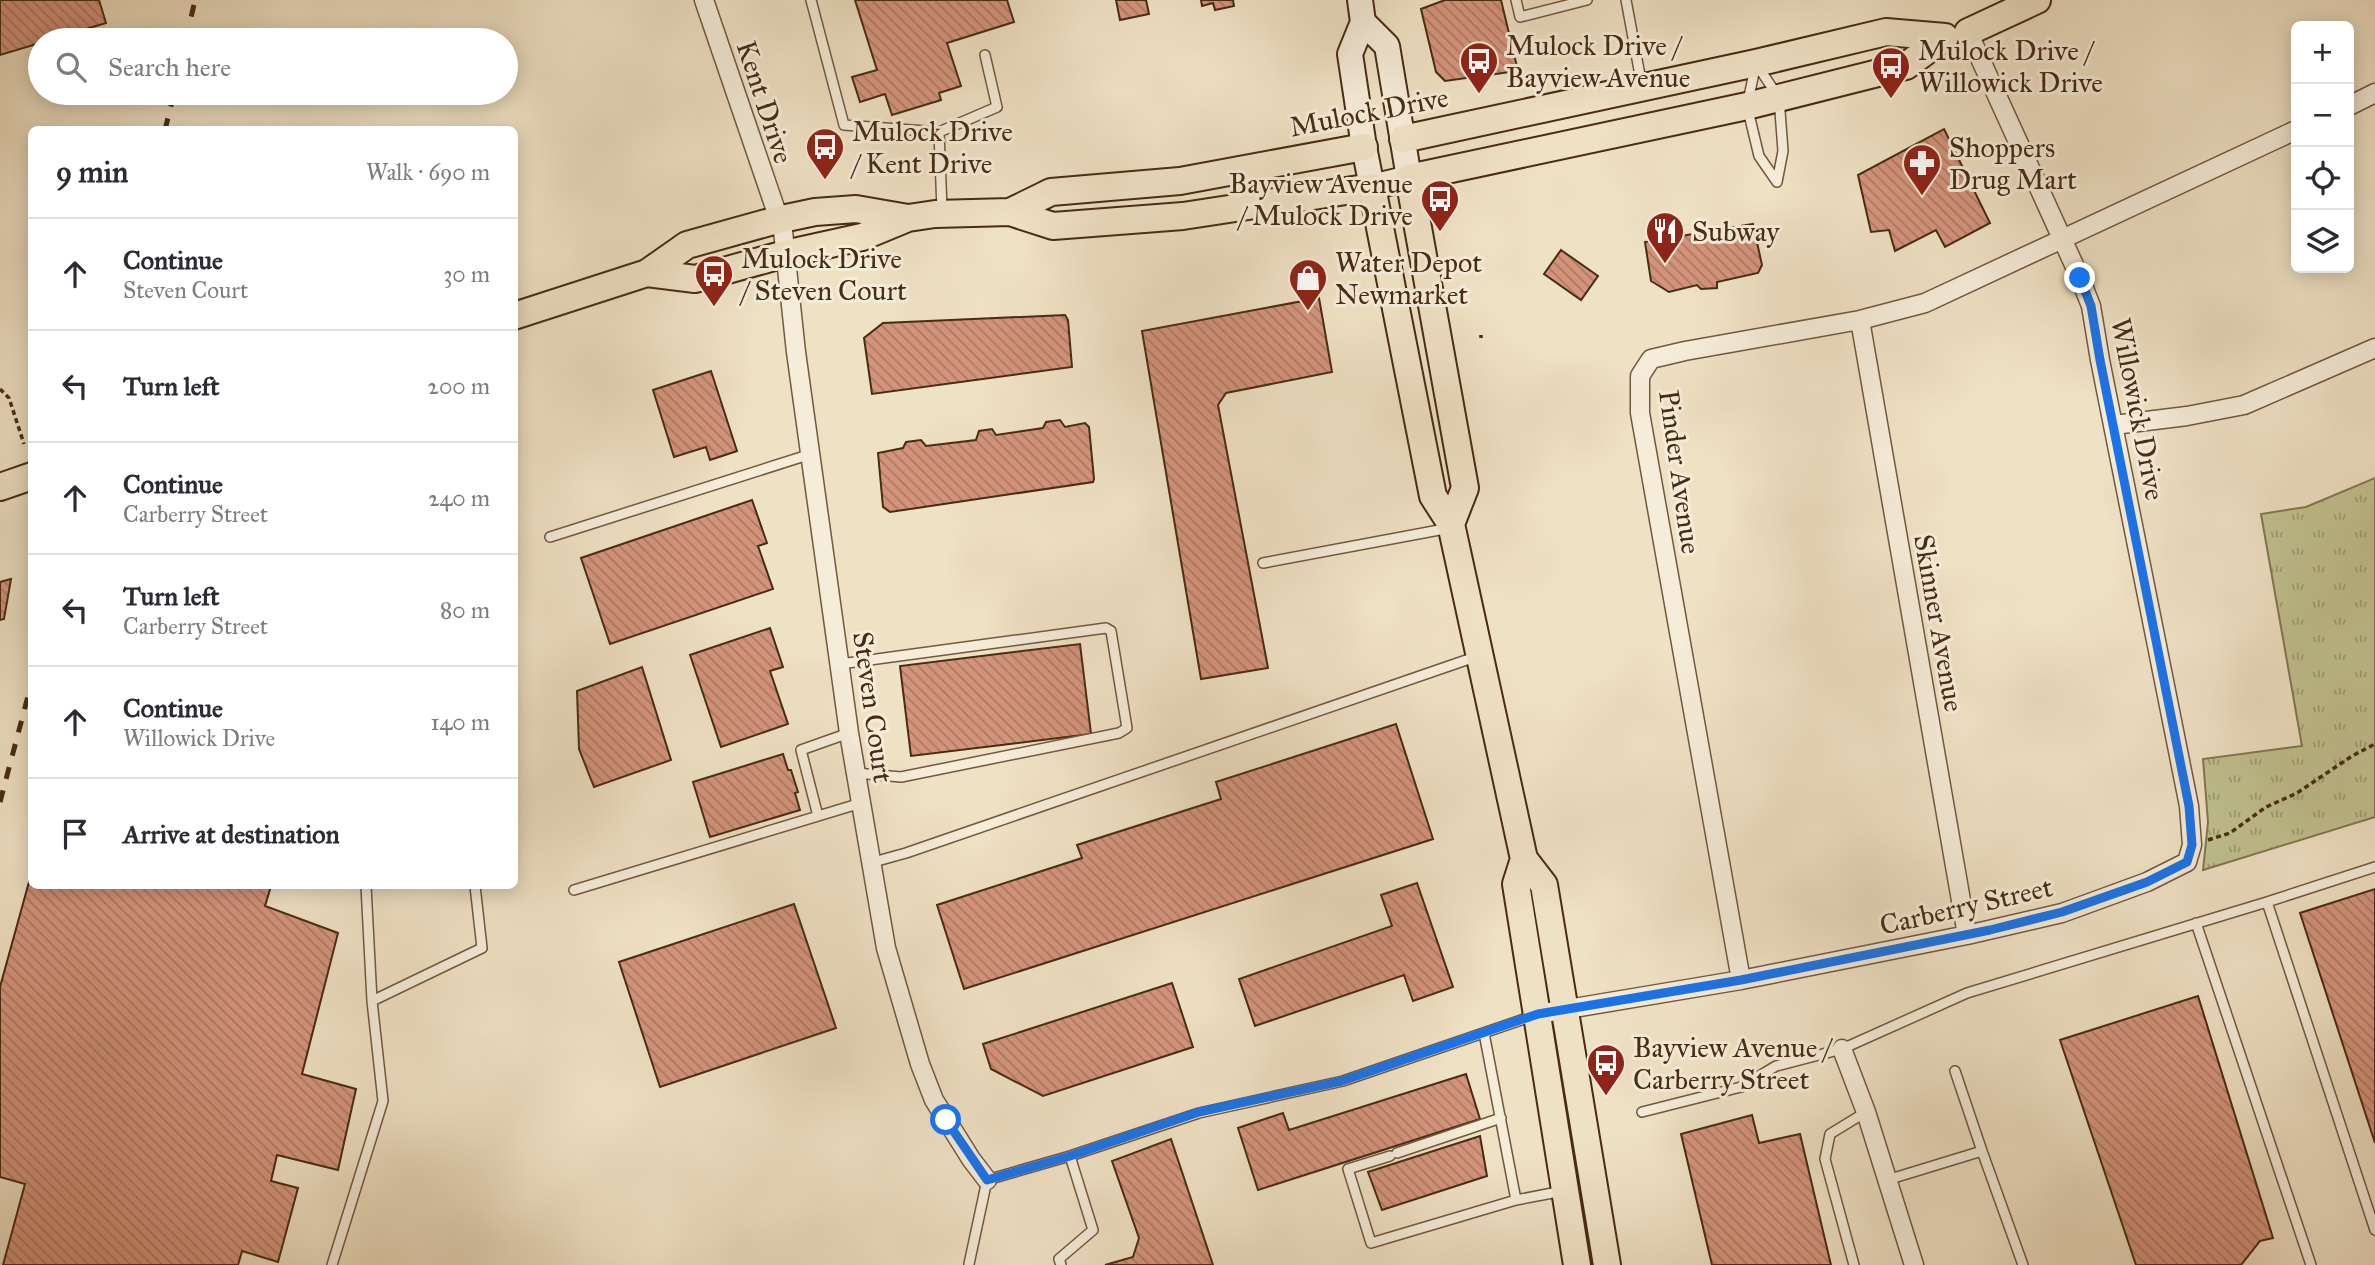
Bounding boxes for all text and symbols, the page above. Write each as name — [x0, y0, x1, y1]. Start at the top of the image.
map controls — [2291, 21, 2354, 273]
button: + — [2291, 21, 2354, 84]
search box — [28, 28, 518, 105]
place label: Mulock Drive / Bayview Avenue — [1506, 28, 1690, 95]
place label: Mulock Drive / Willowick Drive — [1918, 33, 2103, 100]
street label: Kent Drive — [729, 36, 801, 168]
bus stop icon: Mulock Drive / Bayview Avenue — [1458, 40, 1500, 95]
bus stop icon: Mulock Drive / Willowick Drive — [1870, 45, 1912, 100]
icon: search — [52, 48, 90, 86]
text: Search here — [108, 51, 231, 83]
street label: Mulock Drive — [1287, 79, 1451, 145]
button: − — [2291, 84, 2354, 147]
place label: Mulock Drive / Kent Drive — [850, 114, 1013, 181]
bus stop icon: Mulock Drive / Kent Drive — [804, 126, 846, 181]
place label: Shoppers Drug Mart — [1949, 130, 2077, 197]
pharmacy icon: Shoppers Drug Mart — [1901, 142, 1943, 197]
button: locate — [2291, 147, 2354, 210]
text: 9 min — [56, 154, 128, 190]
text: Walk · 690 m — [366, 158, 490, 186]
place label: Bayview Avenue / Mulock Drive — [1229, 166, 1413, 233]
bus stop icon: Bayview Avenue / Mulock Drive — [1419, 178, 1461, 233]
restaurant icon: Subway — [1644, 210, 1686, 265]
button: layers — [2291, 210, 2354, 273]
place label: Subway — [1692, 214, 1780, 249]
place label: Mulock Drive / Steven Court — [739, 241, 907, 308]
text: Continue — [123, 244, 223, 276]
place label: Water Depot Newmarket — [1335, 245, 1482, 312]
bus stop icon: Mulock Drive / Steven Court — [693, 253, 735, 308]
icon: ahead — [56, 255, 94, 293]
shop icon: Water Depot Newmarket — [1287, 257, 1329, 312]
text: 30 m — [443, 260, 490, 288]
route end — [2064, 262, 2095, 293]
text: Steven Court — [123, 276, 248, 304]
street label: Willowick Drive — [2103, 315, 2173, 503]
icon: left — [56, 367, 94, 405]
text: Turn left — [123, 370, 219, 402]
text: 200 m — [428, 372, 490, 400]
street label: Pinder Avenue — [1651, 388, 1709, 556]
text: Continue — [123, 468, 223, 500]
icon: ahead — [56, 479, 94, 517]
text: 240 m — [428, 484, 490, 512]
text: Carberry Street — [123, 500, 268, 528]
street label: Skinner Avenue — [1906, 532, 1972, 714]
text: Turn left — [123, 580, 219, 612]
icon: left — [56, 591, 94, 629]
text: 80 m — [440, 596, 490, 624]
text: Carberry Street — [123, 612, 268, 640]
street label: Steven Court — [845, 629, 901, 785]
text: Continue — [123, 692, 223, 724]
icon: ahead — [56, 703, 94, 741]
text: 140 m — [430, 708, 490, 736]
text: Willowick Drive — [123, 724, 275, 752]
icon: arrive — [56, 815, 94, 853]
text: Arrive at destination — [123, 818, 340, 850]
street label: Carberry Street — [1876, 869, 2056, 943]
place label: Bayview Avenue / Carberry Street — [1633, 1030, 1833, 1097]
bus stop icon: Bayview Avenue / Carberry Street — [1585, 1042, 1627, 1097]
route start — [930, 1104, 961, 1135]

